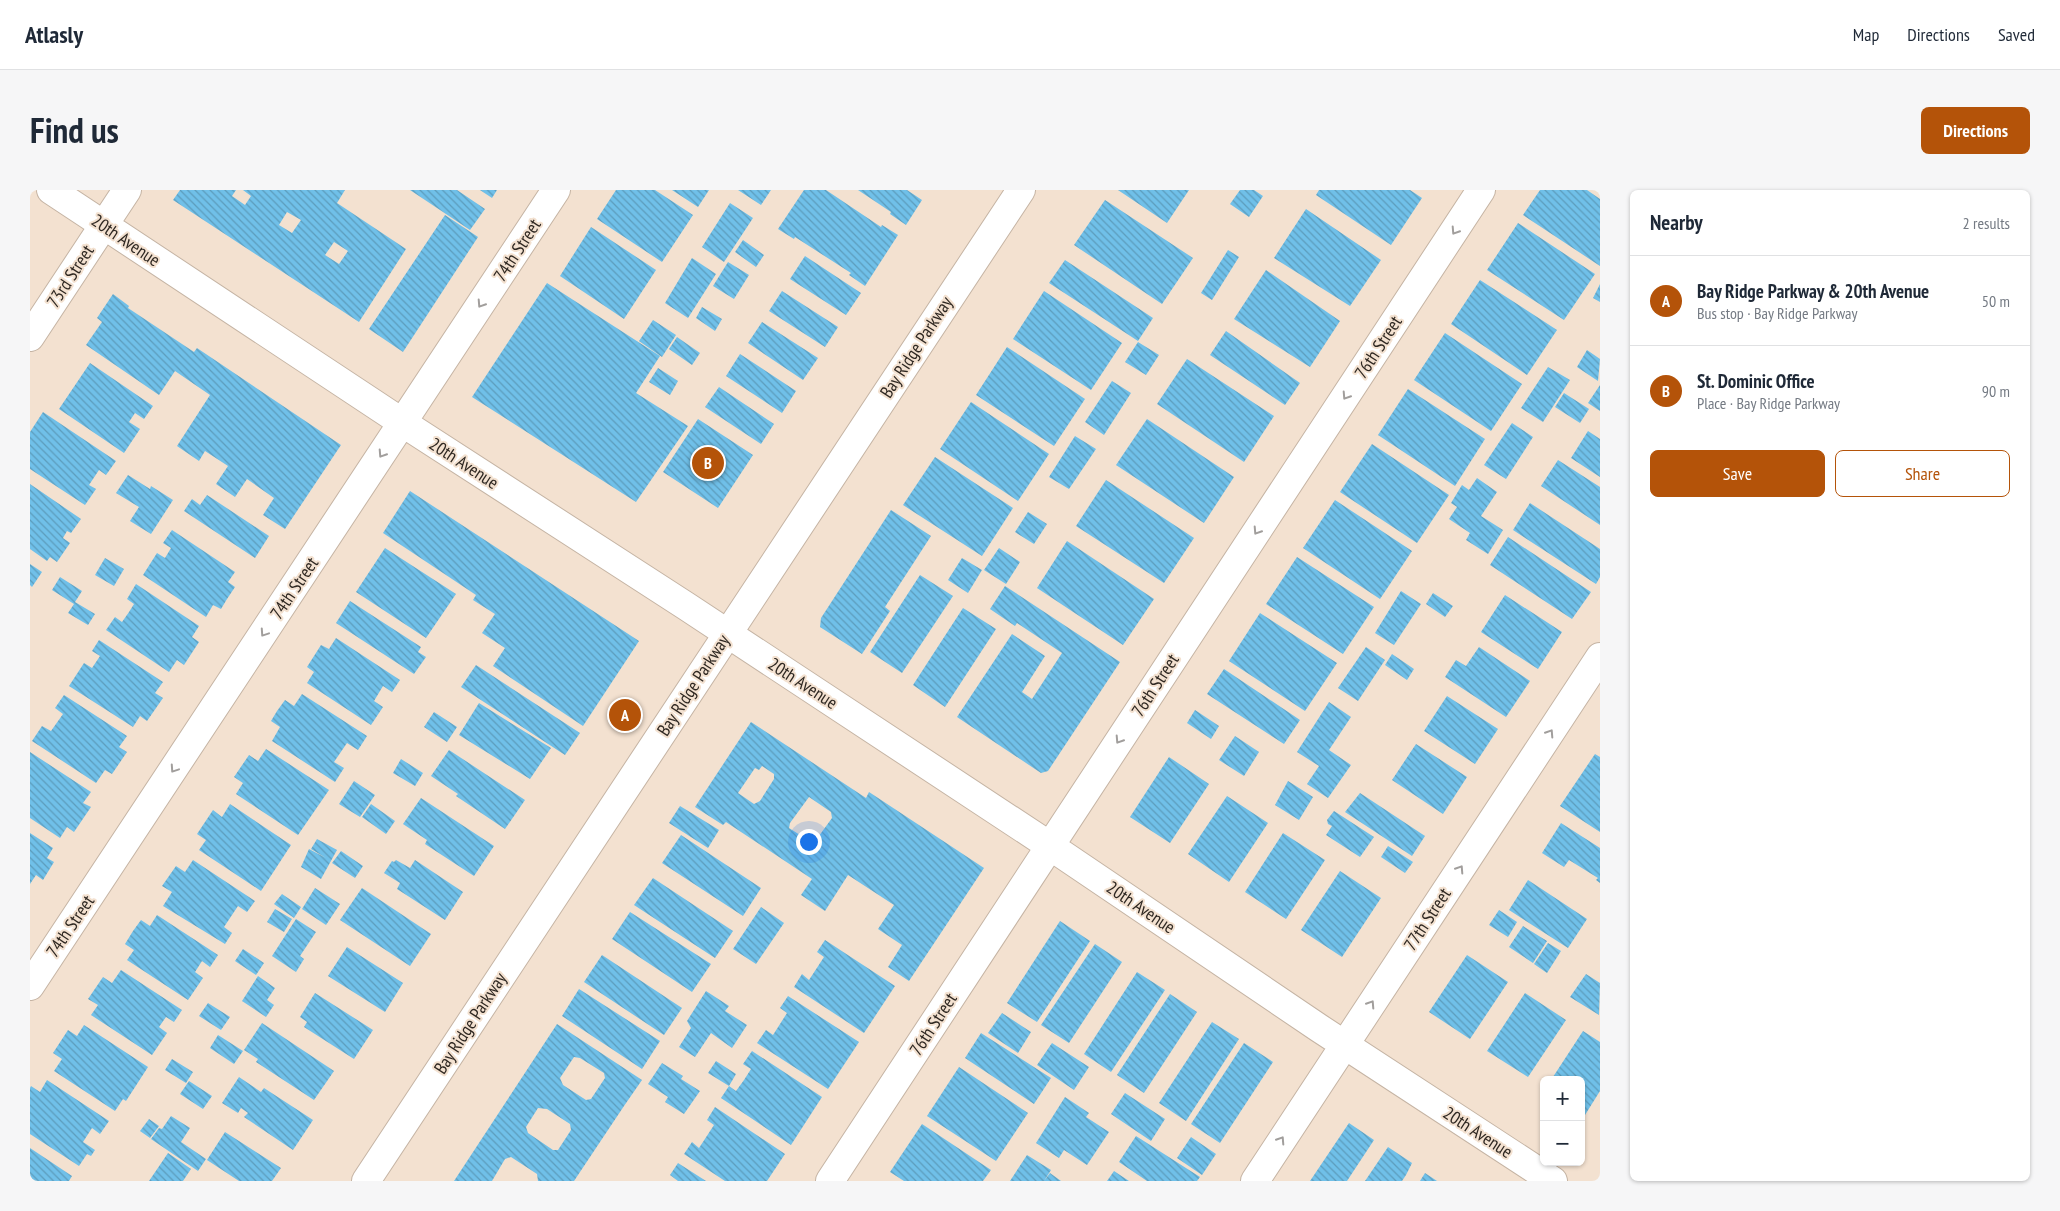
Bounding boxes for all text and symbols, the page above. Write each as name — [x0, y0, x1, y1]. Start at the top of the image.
text: Atlasly — [25, 19, 83, 50]
text: Map — [1853, 23, 1879, 46]
text: Directions — [1907, 23, 1970, 46]
text: Saved — [1998, 23, 2035, 46]
text: Find us — [30, 107, 119, 153]
button: Directions — [1921, 107, 2030, 154]
street label: 20th Avenue — [87, 209, 165, 271]
text: Nearby — [1650, 209, 1703, 236]
text: 2 results — [1963, 213, 2010, 233]
street label: 74th Street — [488, 214, 546, 286]
one-way arrow — [1451, 225, 1461, 234]
street label: 73rd Street — [41, 240, 99, 312]
text: Bay Ridge Parkway & 20th Avenue — [1697, 279, 1929, 303]
text: A — [1662, 291, 1670, 311]
text: 50 m — [1982, 291, 2010, 311]
street label: Bay Ridge Parkway — [875, 292, 957, 402]
one-way arrow — [478, 298, 488, 307]
text: Bus stop · Bay Ridge Parkway — [1697, 303, 1858, 323]
street label: 76th Street — [1349, 311, 1407, 383]
text: St. Dominic Office — [1697, 369, 1815, 393]
text: B — [1662, 381, 1670, 401]
text: 90 m — [1982, 381, 2010, 401]
one-way arrow — [1343, 390, 1352, 399]
text: Place · Bay Ridge Parkway — [1697, 393, 1840, 413]
street label: 20th Avenue — [425, 432, 503, 494]
pin: B — [692, 444, 724, 482]
one-way arrow — [379, 449, 389, 458]
button: Save — [1650, 450, 1825, 497]
button: Share — [1835, 450, 2010, 497]
one-way arrow — [1253, 526, 1263, 535]
street label: 74th Street — [265, 552, 323, 624]
one-way arrow — [260, 628, 270, 637]
street label: Bay Ridge Parkway — [652, 630, 734, 740]
street label: 76th Street — [1126, 649, 1184, 721]
street label: 20th Avenue — [764, 652, 842, 714]
pin: A — [609, 696, 641, 734]
one-way arrow — [1544, 729, 1553, 739]
one-way arrow — [1116, 734, 1125, 744]
one-way arrow — [171, 763, 180, 772]
your location — [796, 829, 822, 855]
one-way arrow — [1454, 865, 1463, 874]
street label: 20th Avenue — [1102, 876, 1180, 938]
street label: 77th Street — [1398, 883, 1456, 955]
street label: 74th Street — [41, 890, 99, 962]
street label: Bay Ridge Parkway — [429, 968, 511, 1078]
street label: 76th Street — [904, 988, 962, 1060]
one-way arrow — [1365, 1001, 1374, 1010]
map controls — [1540, 1076, 1585, 1166]
button: + — [1540, 1076, 1585, 1121]
street label: 20th Avenue — [1439, 1101, 1517, 1163]
button: − — [1540, 1121, 1585, 1166]
one-way arrow — [1275, 1137, 1285, 1146]

